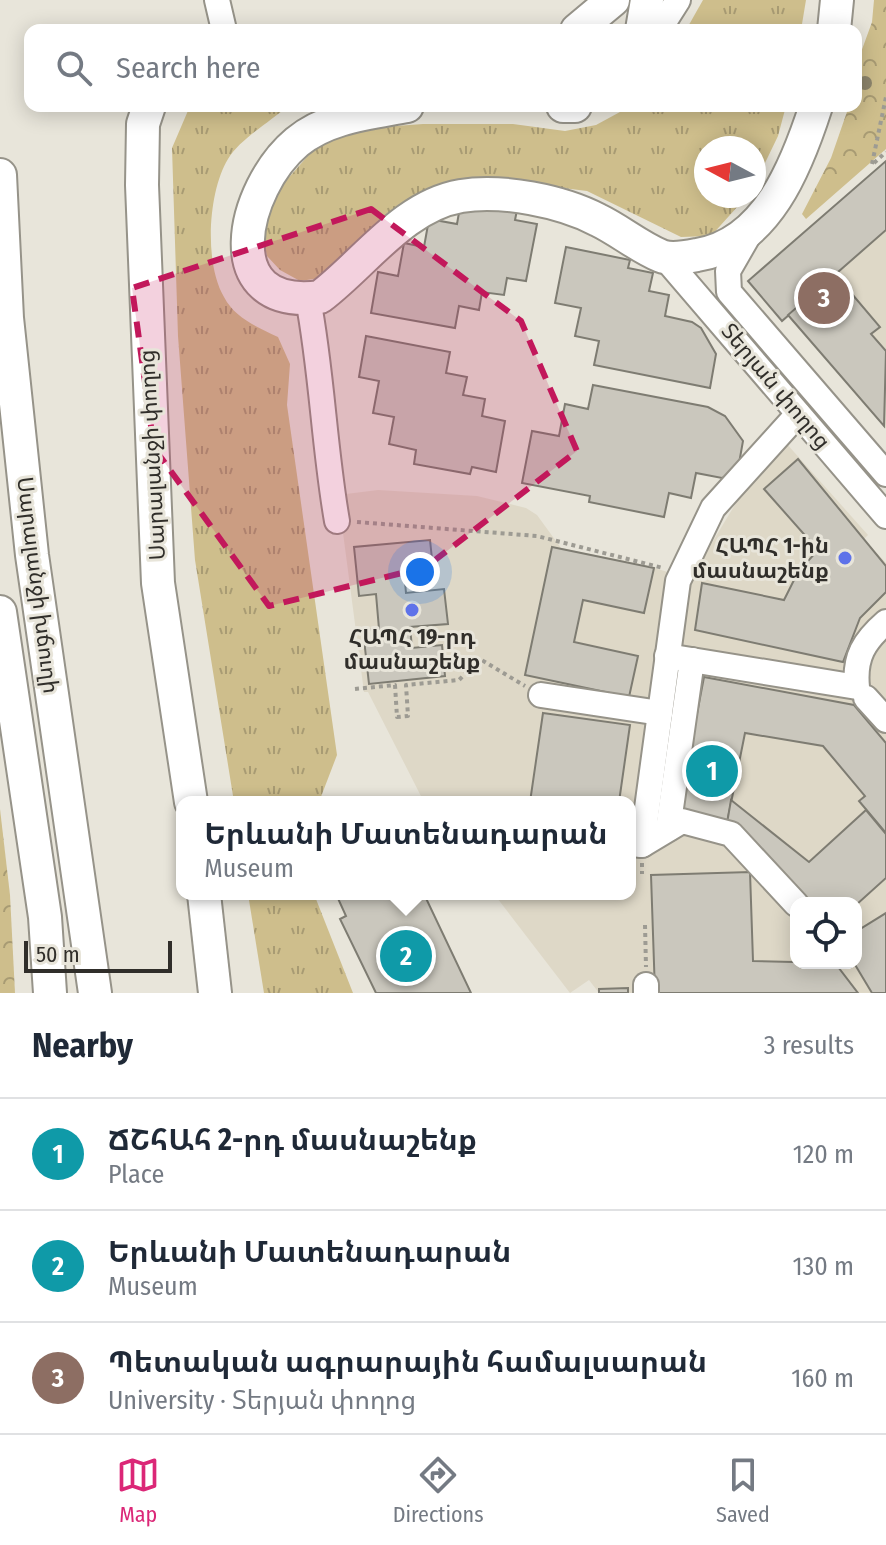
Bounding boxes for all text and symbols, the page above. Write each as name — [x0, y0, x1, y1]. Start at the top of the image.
search box — [24, 24, 862, 112]
icon: search — [52, 46, 96, 90]
text: Search here — [116, 50, 261, 86]
north arrow — [694, 136, 766, 208]
pin: 3 — [798, 268, 850, 328]
street label: Տերյան փողոց — [716, 318, 836, 454]
street label: Սարալանջի փողոց — [133, 349, 171, 561]
street label: Սարալանջի խճուղի — [11, 475, 65, 695]
place label: ՀԱՊՀ 1-ին մասնաշենք — [692, 532, 829, 584]
marker: ՀԱՊՀ 1-ին մասնաշենք — [836, 549, 854, 567]
your location — [400, 552, 440, 592]
marker: ՀԱՊՀ 19-րդ մասնաշենք — [403, 601, 421, 619]
place label: ՀԱՊՀ 19-րդ մասնաշենք — [343, 623, 481, 675]
pin: 1 — [686, 741, 738, 801]
popup — [176, 796, 636, 900]
text: Երևանի Մատենադարան — [204, 816, 608, 852]
text: Museum — [204, 853, 294, 884]
map controls — [790, 897, 862, 969]
button: locate — [790, 897, 862, 969]
pin: 2 — [380, 926, 432, 986]
scale bar — [24, 937, 172, 973]
text: 50 m — [36, 941, 80, 968]
text: Nearby — [32, 1025, 133, 1066]
text: 3 results — [764, 1030, 854, 1061]
text: ՃՇհԱհ 2-րդ մասնաշենք — [108, 1122, 477, 1158]
text: 1 — [53, 1139, 64, 1170]
text: 120 m — [793, 1139, 854, 1170]
text: Place — [108, 1159, 164, 1190]
text: Երևանի Մատենադարան — [108, 1234, 511, 1270]
text: 2 — [52, 1251, 64, 1282]
text: 130 m — [792, 1251, 854, 1282]
text: Museum — [108, 1271, 198, 1302]
text: Պետական ագրարային համալսարան — [108, 1344, 707, 1380]
text: 3 — [52, 1363, 64, 1394]
text: 160 m — [791, 1363, 854, 1394]
text: University · Տերյան փողոց — [108, 1385, 416, 1416]
tab: Map — [116, 1453, 160, 1528]
tab: Directions — [393, 1453, 484, 1528]
tab: Saved — [716, 1453, 770, 1528]

